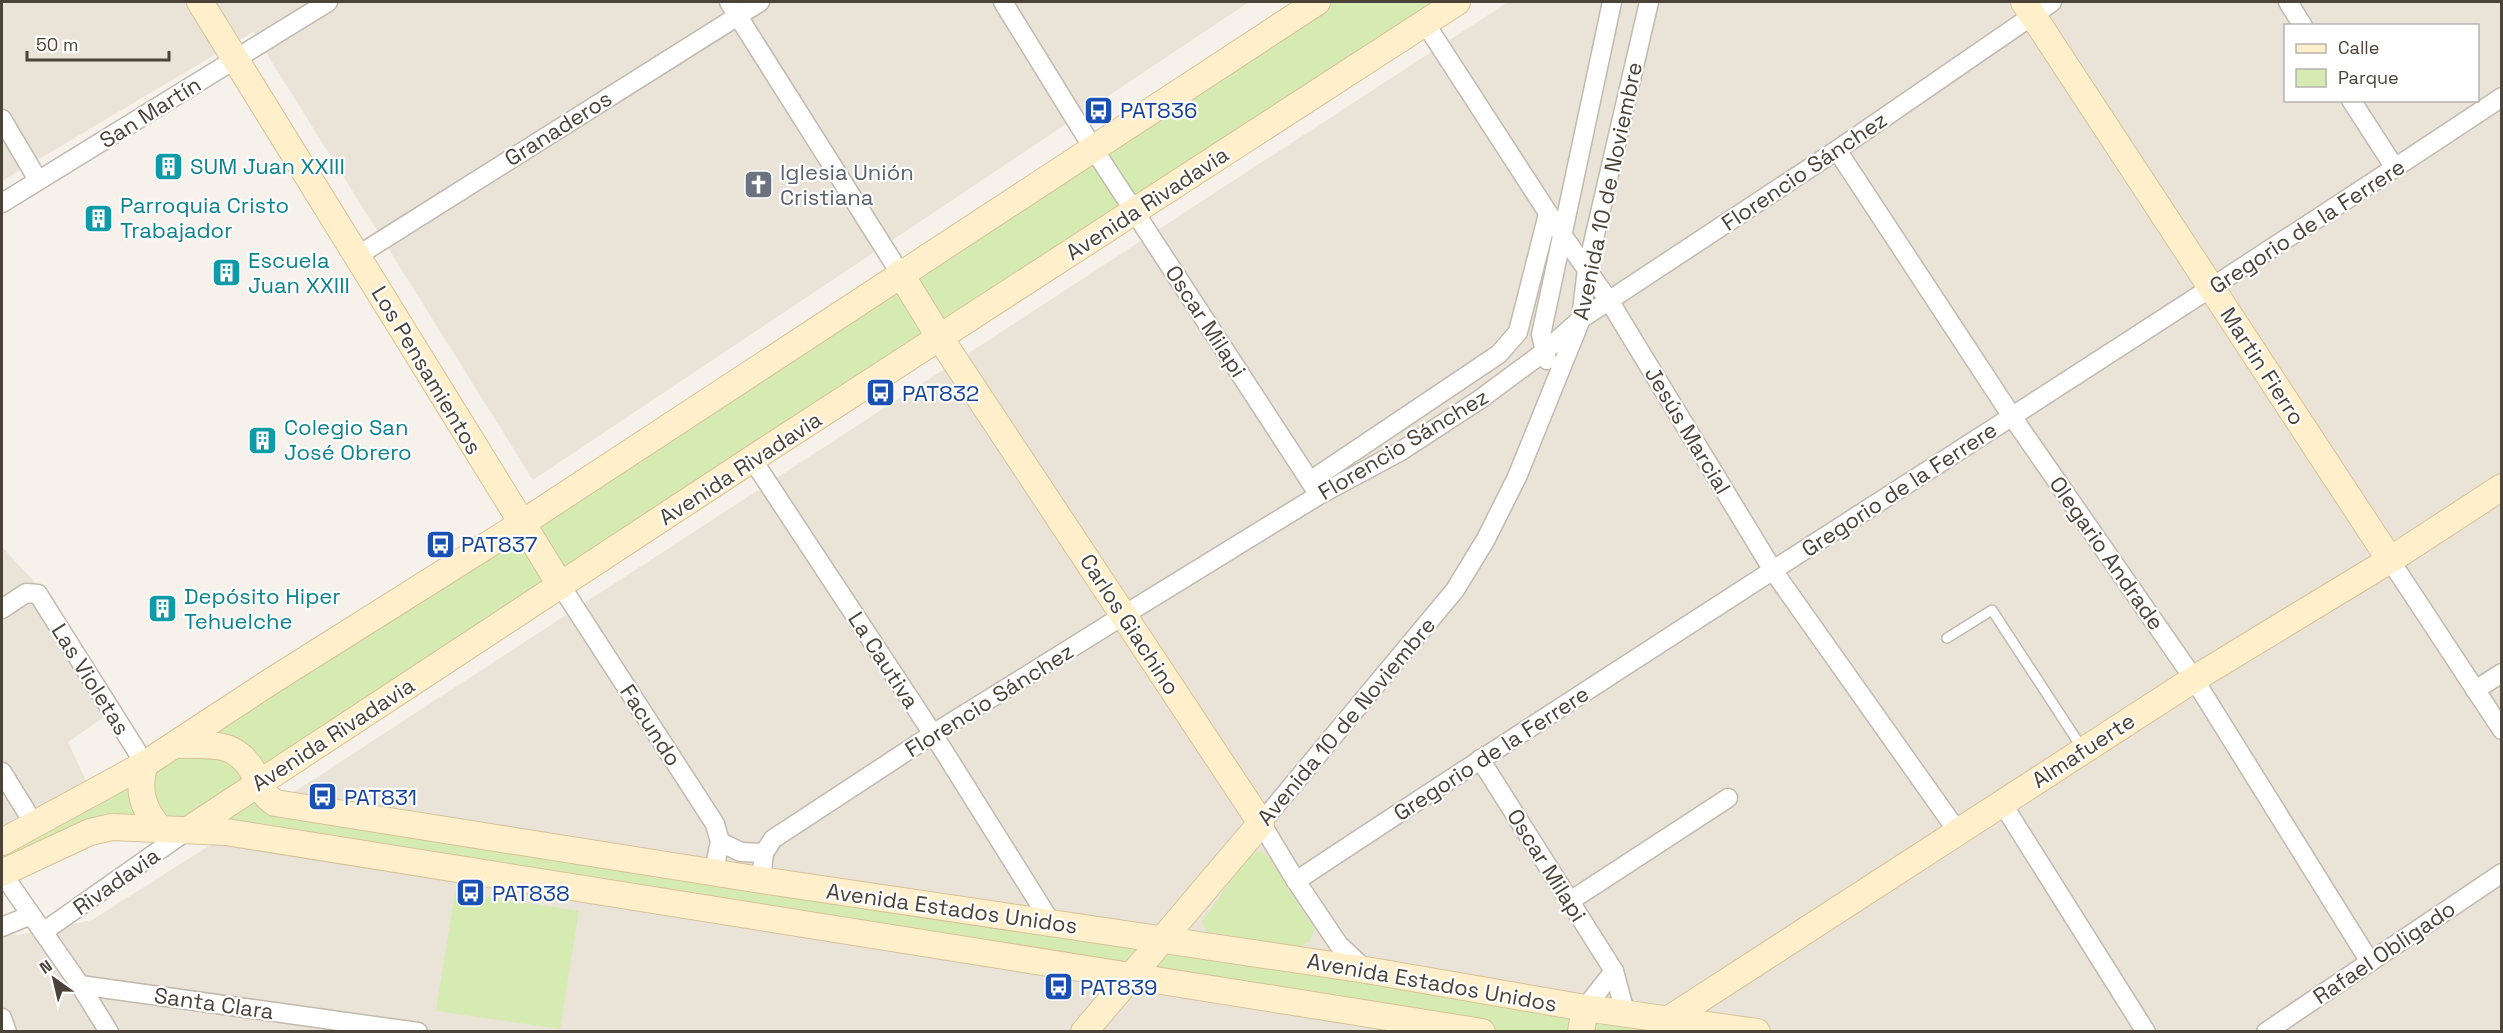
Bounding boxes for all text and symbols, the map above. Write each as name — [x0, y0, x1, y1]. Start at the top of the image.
scale bar — [27, 24, 170, 62]
legend — [2284, 24, 2479, 102]
text: 50 m — [36, 33, 78, 56]
text: Calle — [2338, 36, 2379, 59]
street label: Avenida 10 de Noviembre — [1566, 59, 1648, 323]
text: Parque — [2338, 66, 2399, 89]
street label: San Martín — [94, 70, 206, 154]
street label: Granaderos — [499, 84, 617, 172]
bus stop icon: PAT836 — [1083, 94, 1115, 126]
place label: PAT836 — [1120, 96, 1198, 124]
street label: Florencio Sánchez — [1716, 105, 1892, 237]
street label: Avenida Rivadavia — [1060, 140, 1234, 266]
building icon: SUM Juan XXIII — [153, 150, 185, 182]
place label: SUM Juan XXIII — [190, 152, 345, 180]
street label: Gregorio de la Ferrere — [2204, 152, 2410, 300]
place label: Iglesia Unión Cristiana — [780, 158, 914, 211]
church icon: Iglesia Unión Cristiana — [743, 169, 775, 201]
place label: Parroquia Cristo Trabajador — [120, 191, 289, 244]
building icon: Parroquia Cristo Trabajador — [83, 202, 115, 234]
place label: Escuela Juan XXIII — [248, 246, 350, 299]
building icon: Escuela Juan XXIII — [211, 257, 243, 289]
street label: Oscar Milapi — [1159, 260, 1253, 382]
street label: Los Pensamientos — [366, 281, 488, 459]
street label: Martin Fierro — [2215, 302, 2311, 430]
street label: Jesús Marcial — [1639, 361, 1737, 499]
bus stop icon: PAT832 — [865, 377, 897, 409]
place label: PAT832 — [902, 379, 979, 407]
street label: Florencio Sánchez — [1313, 382, 1493, 506]
street label: Avenida Rivadavia — [653, 405, 827, 531]
place label: Colegio San José Obrero — [284, 413, 412, 466]
street label: Gregorio de la Ferrere — [1796, 415, 2002, 563]
building icon: Colegio San José Obrero — [247, 424, 279, 456]
street label: Olegario Andrade — [2043, 471, 2171, 635]
bus stop icon: PAT837 — [424, 528, 456, 560]
place label: PAT837 — [461, 530, 538, 558]
street label: Carlos Giachino — [1074, 548, 1186, 700]
place label: Depósito Hiper Tehuelche — [184, 582, 341, 635]
building icon: Depósito Hiper Tehuelche — [147, 593, 179, 625]
street label: La Cautiva — [842, 606, 926, 714]
street label: Avenida 10 de Noviembre — [1251, 611, 1441, 831]
street label: Las Violetas — [46, 618, 136, 740]
street label: Florencio Sánchez — [900, 637, 1078, 763]
street label: Avenida Rivadavia — [246, 671, 420, 797]
street label: Facundo — [614, 679, 688, 771]
street label: Gregorio de la Ferrere — [1388, 679, 1594, 827]
street label: Almafuerte — [2026, 706, 2140, 794]
bus stop icon: PAT831 — [307, 781, 339, 813]
place label: PAT831 — [344, 783, 417, 811]
street label: Oscar Milapi — [1501, 803, 1593, 927]
street label: Rivadavia — [67, 841, 165, 921]
bus stop icon: PAT838 — [455, 877, 487, 909]
street label: Avenida Estados Unidos — [825, 877, 1079, 939]
place label: PAT838 — [492, 879, 570, 907]
street label: Rafael Obligado — [2307, 894, 2461, 1010]
street label: Avenida Estados Unidos — [1305, 946, 1559, 1018]
north arrow — [24, 949, 84, 1009]
text: N — [36, 955, 56, 979]
bus stop icon: PAT839 — [1043, 971, 1075, 1003]
place label: PAT839 — [1080, 973, 1158, 1001]
street label: Santa Clara — [152, 981, 276, 1025]

